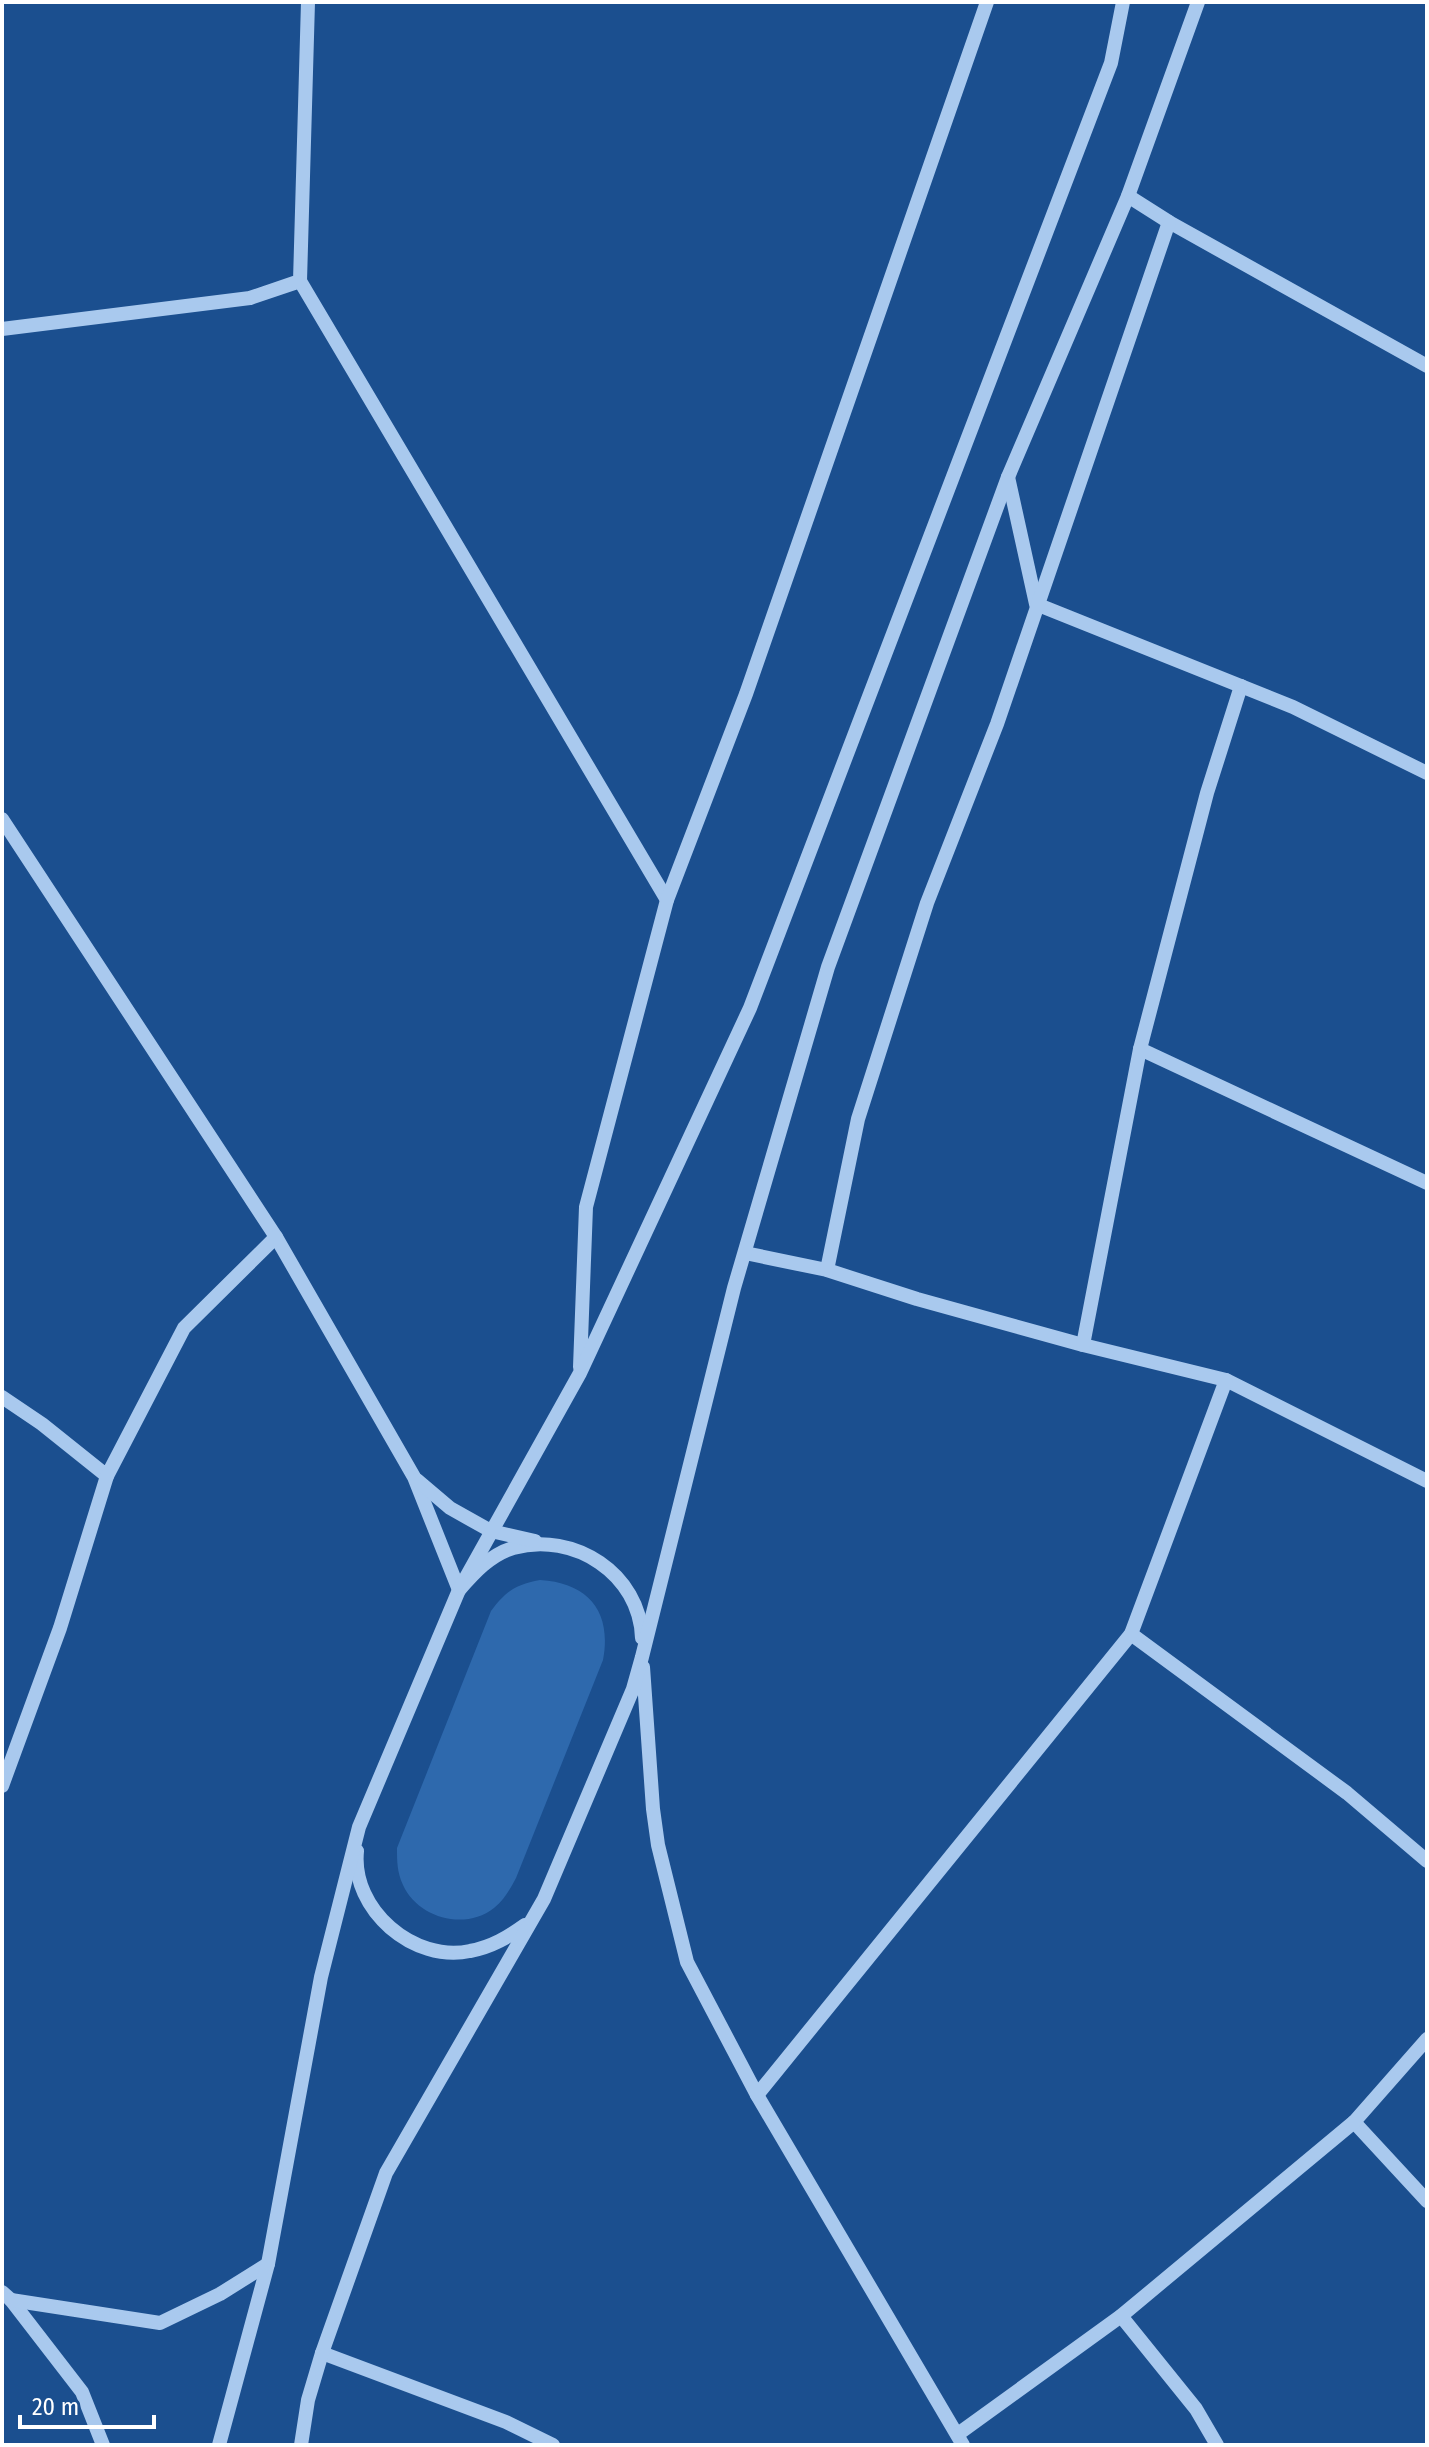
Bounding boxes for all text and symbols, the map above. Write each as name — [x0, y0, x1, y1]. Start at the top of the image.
scale bar — [20, 2379, 154, 2429]
text: 20 m — [32, 2393, 79, 2421]

